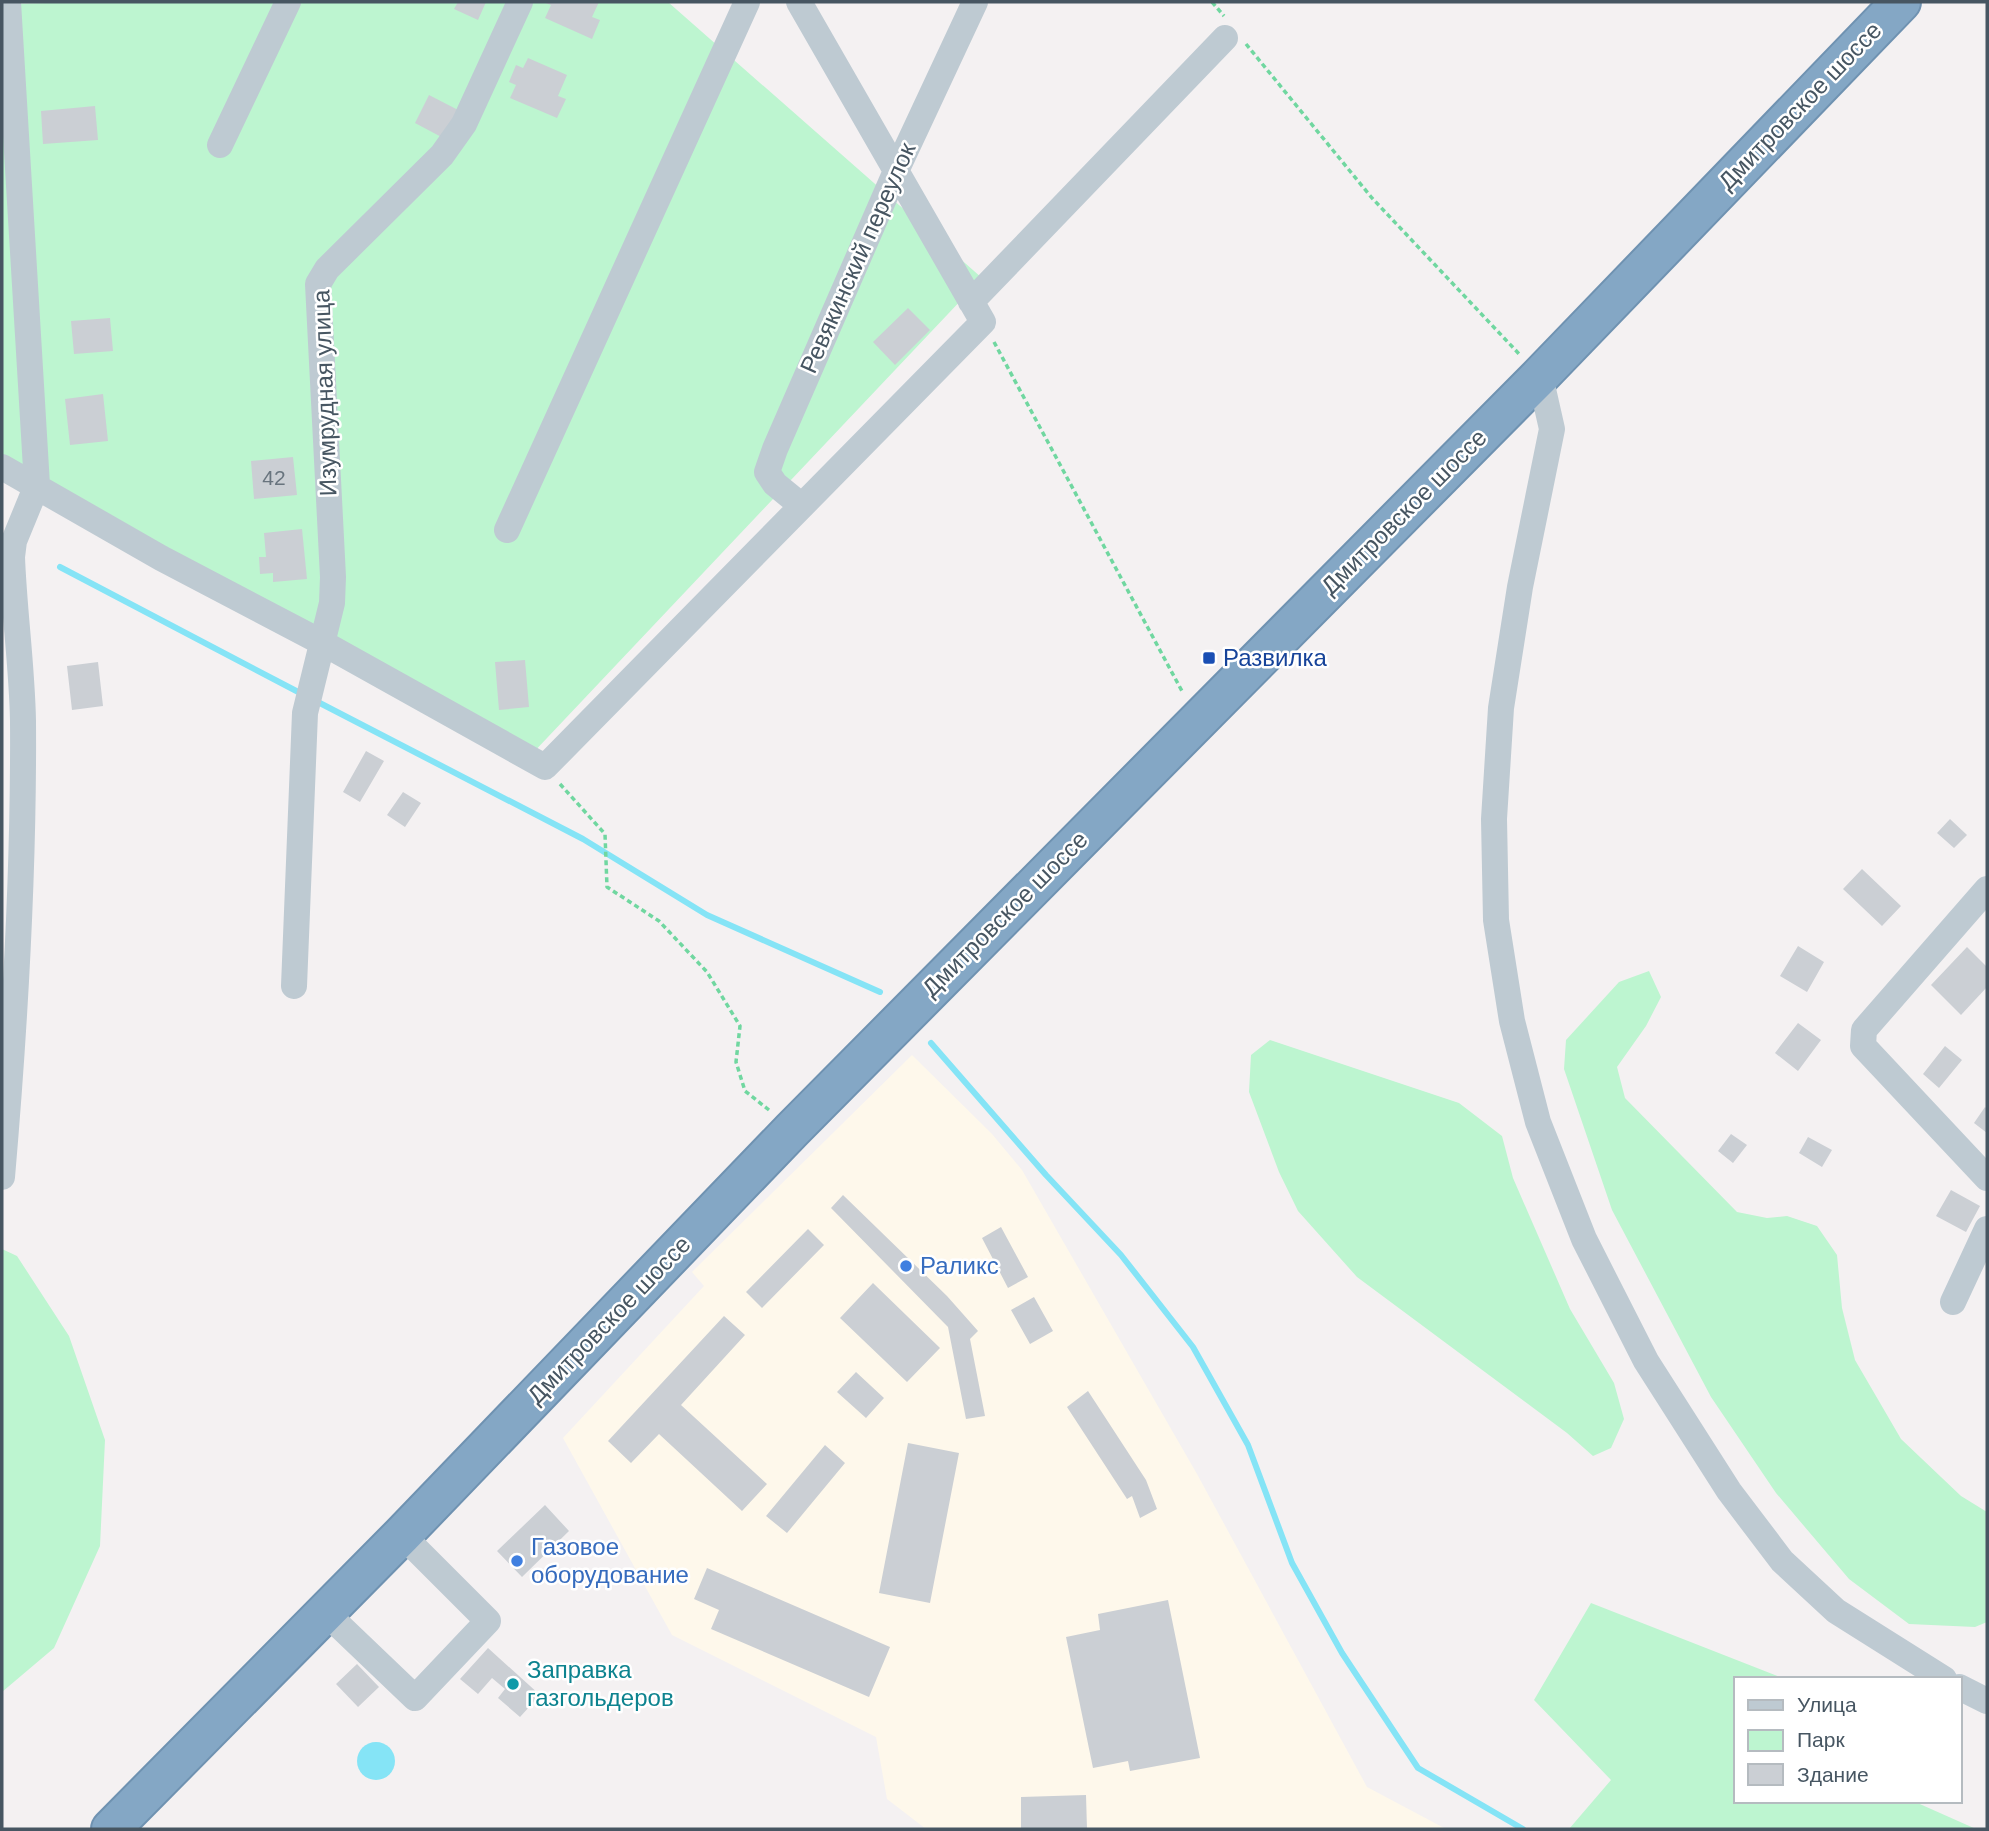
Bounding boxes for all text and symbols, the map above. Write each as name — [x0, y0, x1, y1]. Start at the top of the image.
street label: Дмитровское шоссе — [1713, 16, 1887, 195]
street label: Ревякинский переулок — [795, 138, 921, 377]
street label: Изумрудная улица — [307, 289, 342, 497]
street label: Дмитровское шоссе — [1315, 423, 1492, 600]
house number: 42 — [262, 466, 286, 489]
place label: Развилка — [1223, 644, 1327, 671]
marker: Развилка — [1201, 650, 1217, 666]
street label: Дмитровское шоссе — [916, 825, 1093, 1002]
street label: Дмитровское шоссе — [522, 1230, 696, 1409]
place label: Раликс — [920, 1252, 999, 1279]
marker: Раликс — [898, 1258, 914, 1274]
place label: Газовое оборудование — [531, 1533, 689, 1588]
marker: Газовое оборудование — [509, 1553, 525, 1569]
place label: Заправка газгольдеров — [527, 1656, 674, 1711]
marker: Заправка газгольдеров — [505, 1676, 521, 1692]
legend — [1734, 1677, 1961, 1803]
text: Улица — [1797, 1693, 1857, 1716]
text: Парк — [1797, 1728, 1845, 1751]
text: Здание — [1797, 1763, 1869, 1786]

